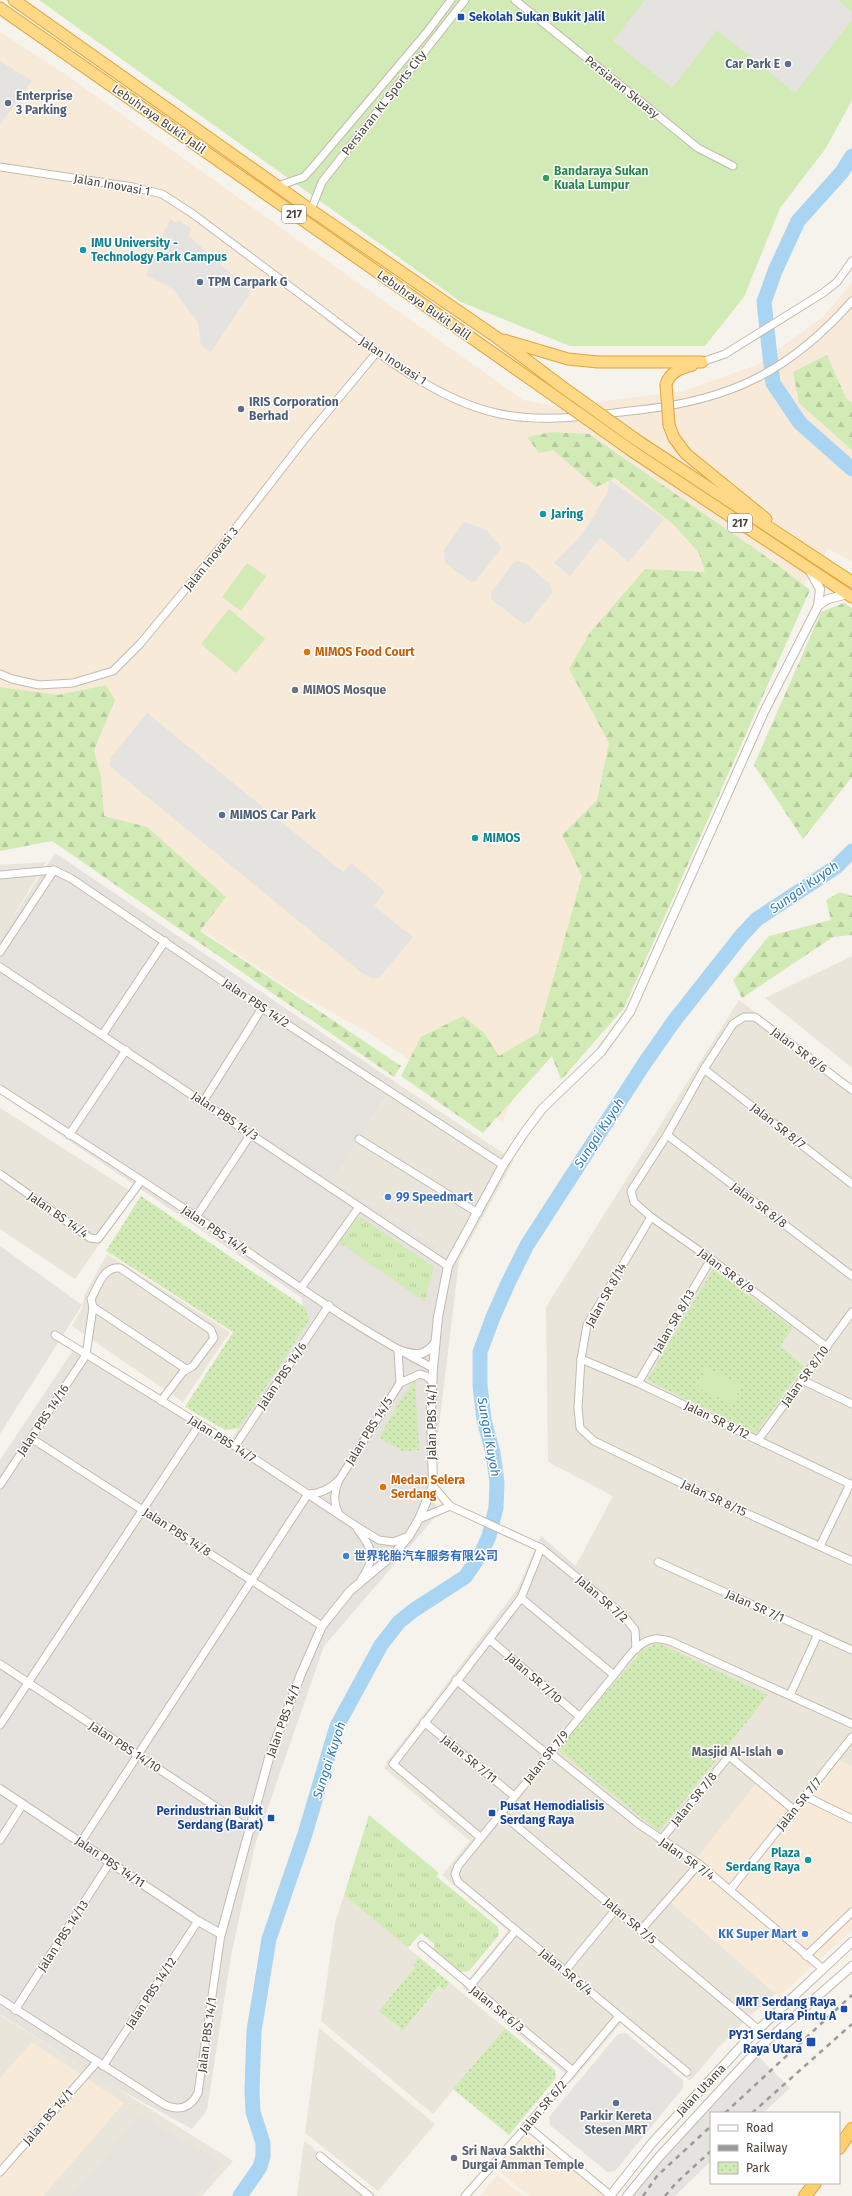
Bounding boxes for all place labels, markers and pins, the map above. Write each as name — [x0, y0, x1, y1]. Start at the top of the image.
place label: Sekolah Sukan Bukit Jalil — [469, 10, 605, 24]
marker: Sekolah Sukan Bukit Jalil — [456, 12, 466, 22]
place label: Car Park E — [725, 57, 780, 71]
marker: Car Park E — [783, 59, 793, 69]
place label: Enterprise 3 Parking — [15, 89, 73, 117]
marker: Enterprise 3 Parking — [3, 98, 13, 108]
place label: Bandaraya Sukan Kuala Lumpur — [554, 164, 649, 192]
marker: Bandaraya Sukan Kuala Lumpur — [541, 173, 551, 183]
place label: IMU University - Technology Park Campus — [91, 236, 227, 264]
marker: IMU University - Technology Park Campus — [78, 245, 88, 255]
place label: TPM Carpark G — [208, 275, 288, 289]
marker: TPM Carpark G — [195, 277, 205, 287]
place label: IRIS Corporation Berhad — [249, 395, 339, 423]
marker: IRIS Corporation Berhad — [236, 404, 246, 414]
place label: Jaring — [550, 507, 584, 521]
marker: Jaring — [538, 509, 548, 519]
place label: MIMOS Food Court — [315, 645, 415, 659]
marker: MIMOS Food Court — [302, 647, 312, 657]
place label: MIMOS Mosque — [303, 683, 387, 697]
marker: MIMOS Mosque — [290, 685, 300, 695]
place label: MIMOS Car Park — [230, 808, 316, 822]
marker: MIMOS Car Park — [217, 810, 227, 820]
place label: MIMOS — [483, 831, 521, 845]
marker: MIMOS — [470, 833, 480, 843]
place label: 99 Speedmart — [396, 1190, 473, 1204]
marker: 99 Speedmart — [383, 1192, 393, 1202]
place label: Medan Selera Serdang — [391, 1473, 466, 1501]
marker: Medan Selera Serdang — [378, 1482, 388, 1492]
place label: 世界轮胎汽车服务有限公司 — [354, 1549, 498, 1563]
marker: 世界轮胎汽车服务有限公司 — [341, 1551, 351, 1561]
place label: Masjid Al-Islah — [692, 1745, 772, 1759]
marker: Masjid Al-Islah — [775, 1747, 785, 1757]
place label: Pusat Hemodialisis Serdang Raya — [500, 1799, 604, 1827]
place label: Perindustrian Bukit Serdang (Barat) — [156, 1804, 263, 1832]
marker: Pusat Hemodialisis Serdang Raya — [487, 1808, 497, 1818]
marker: Perindustrian Bukit Serdang (Barat) — [266, 1813, 276, 1823]
place label: Plaza Serdang Raya — [726, 1846, 800, 1874]
marker: Plaza Serdang Raya — [803, 1855, 813, 1865]
place label: KK Super Mart — [718, 1927, 797, 1941]
marker: KK Super Mart — [800, 1929, 810, 1939]
place label: MRT Serdang Raya Utara Pintu A — [736, 1995, 837, 2023]
marker: MRT Serdang Raya Utara Pintu A — [839, 2004, 849, 2014]
place label: PY31 Serdang Raya Utara — [729, 2028, 802, 2056]
marker: PY31 Serdang Raya Utara — [805, 2036, 817, 2048]
marker: Parkir Kereta Stesen MRT — [611, 2098, 621, 2108]
place label: Parkir Kereta Stesen MRT — [580, 2109, 652, 2137]
place label: Sri Nava Sakthi Durgai Amman Temple — [462, 2144, 584, 2172]
marker: Sri Nava Sakthi Durgai Amman Temple — [449, 2153, 459, 2163]

